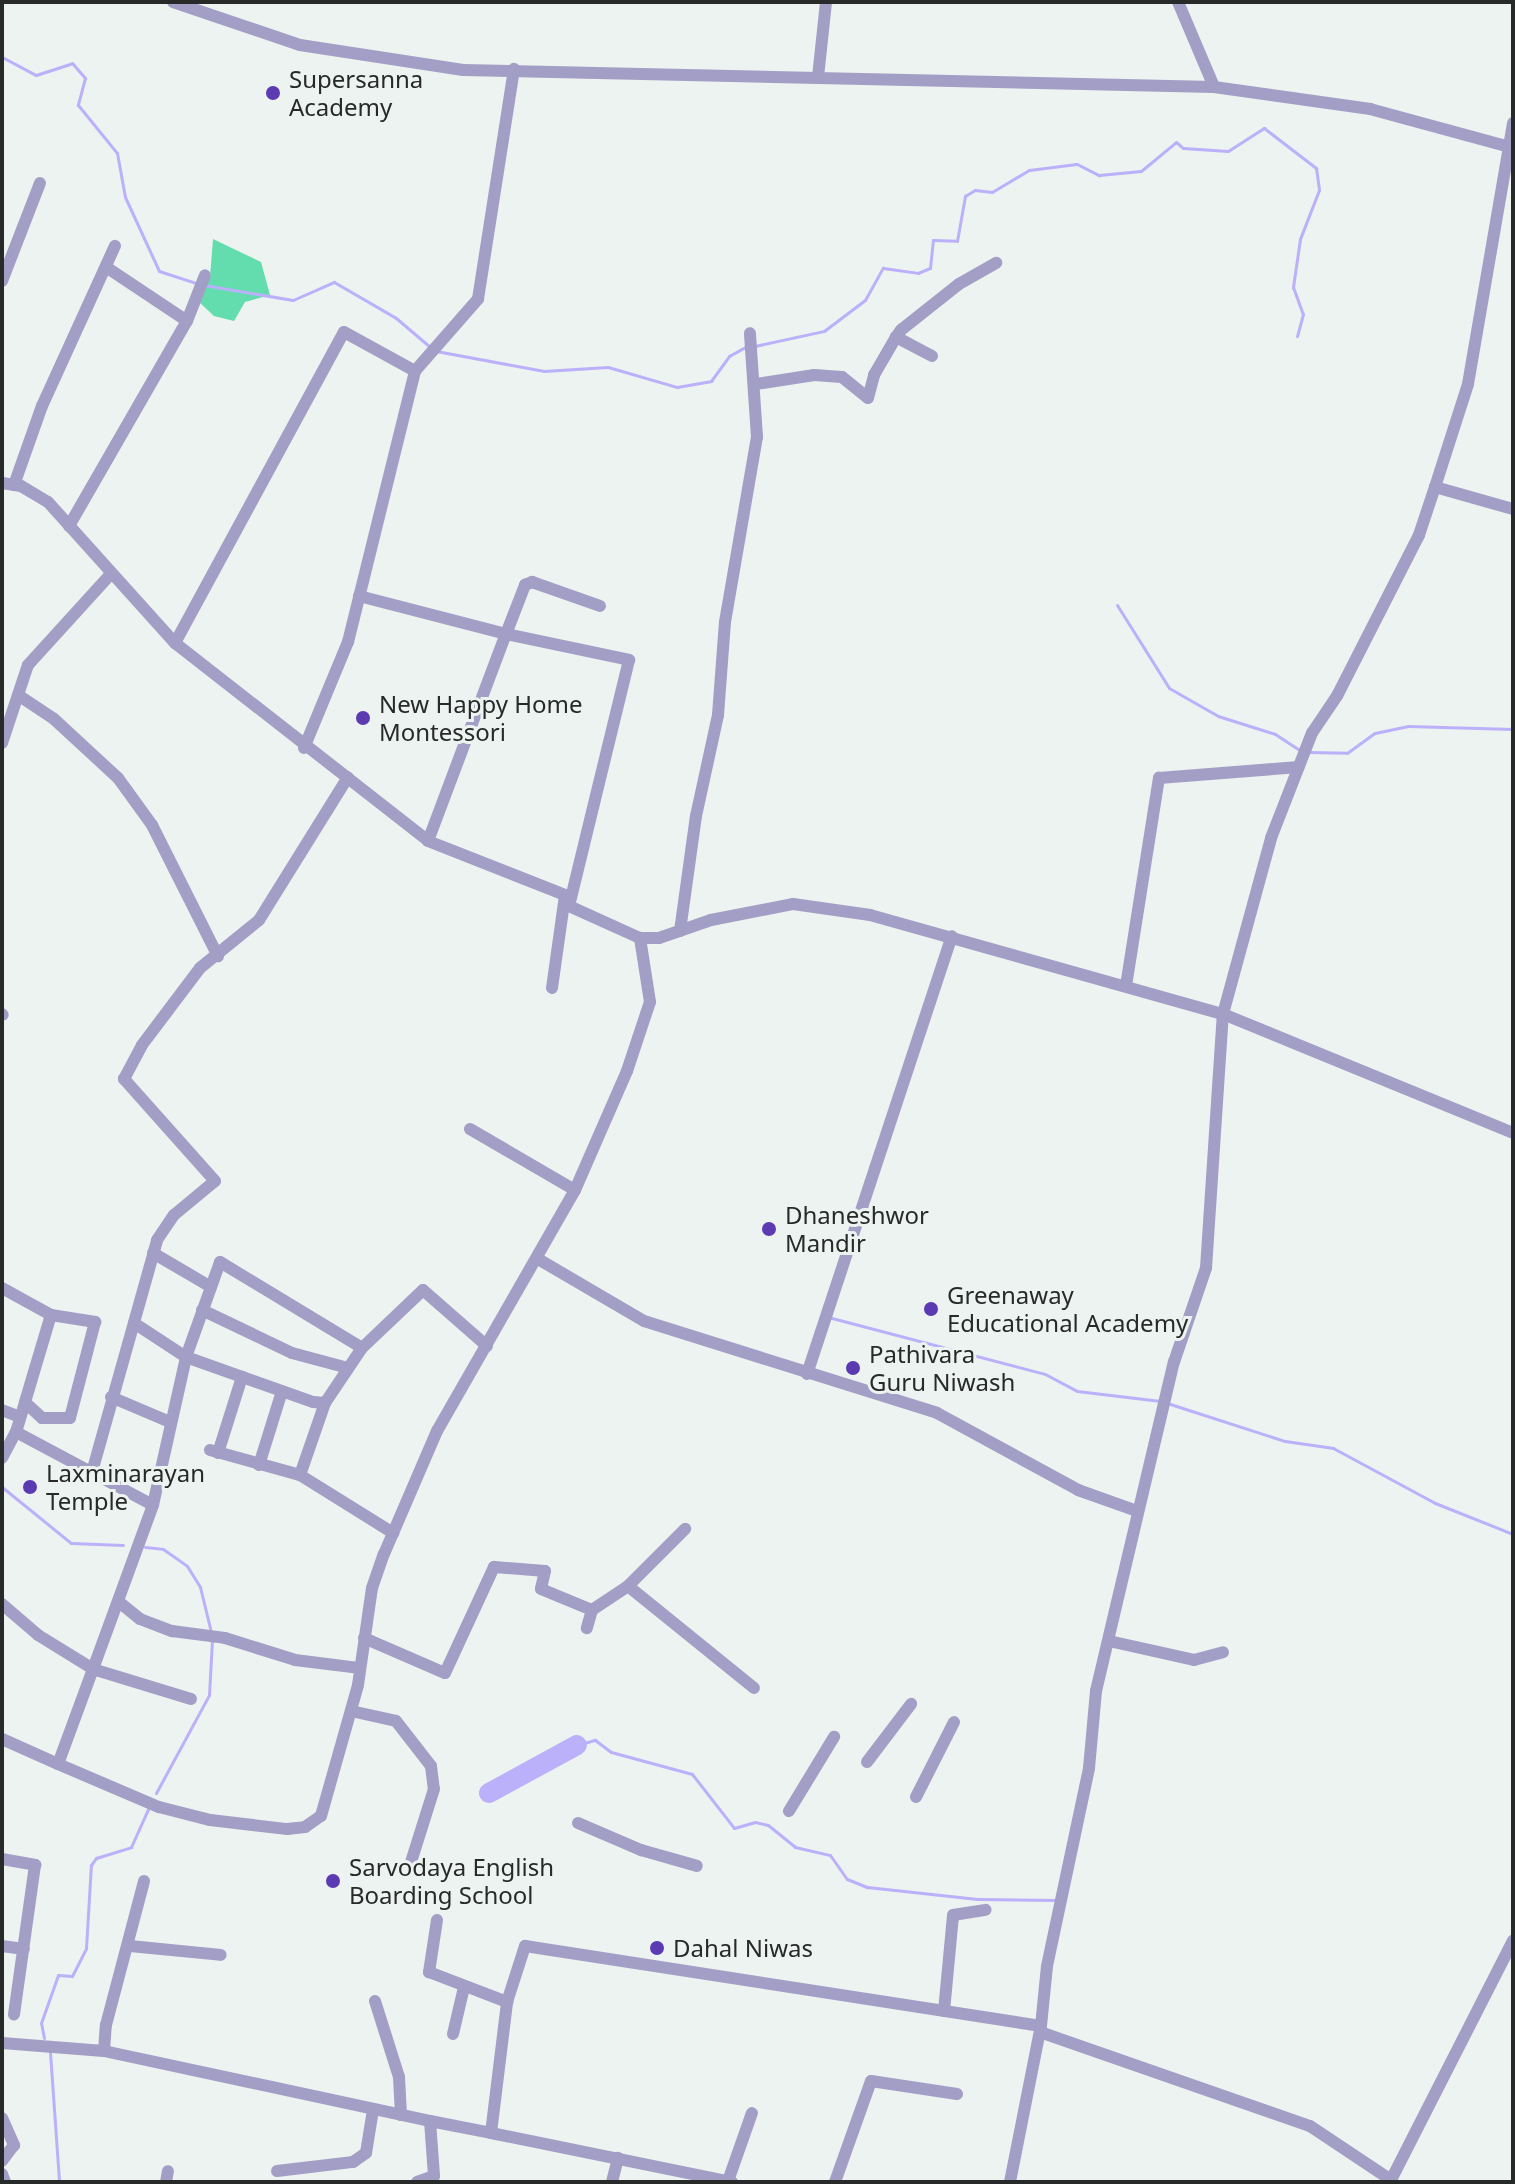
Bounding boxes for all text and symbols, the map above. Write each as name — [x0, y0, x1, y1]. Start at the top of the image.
place label: Supersanna Academy — [289, 65, 423, 121]
marker: Supersanna Academy — [264, 84, 282, 102]
place label: New Happy Home Montessori — [379, 690, 582, 746]
marker: New Happy Home Montessori — [354, 709, 372, 727]
place label: Dhaneshwor Mandir — [785, 1201, 929, 1257]
marker: Dhaneshwor Mandir — [760, 1220, 778, 1238]
place label: Greenaway Educational Academy — [947, 1281, 1188, 1337]
marker: Greenaway Educational Academy — [922, 1300, 940, 1318]
place label: Pathivara Guru Niwash — [869, 1340, 1015, 1396]
marker: Pathivara Guru Niwash — [844, 1359, 862, 1377]
place label: Laxminarayan Temple — [46, 1459, 205, 1515]
marker: Laxminarayan Temple — [21, 1478, 39, 1496]
place label: Sarvodaya English Boarding School — [349, 1853, 554, 1909]
marker: Sarvodaya English Boarding School — [324, 1872, 342, 1890]
place label: Dahal Niwas — [673, 1934, 813, 1962]
marker: Dahal Niwas — [648, 1939, 666, 1957]

